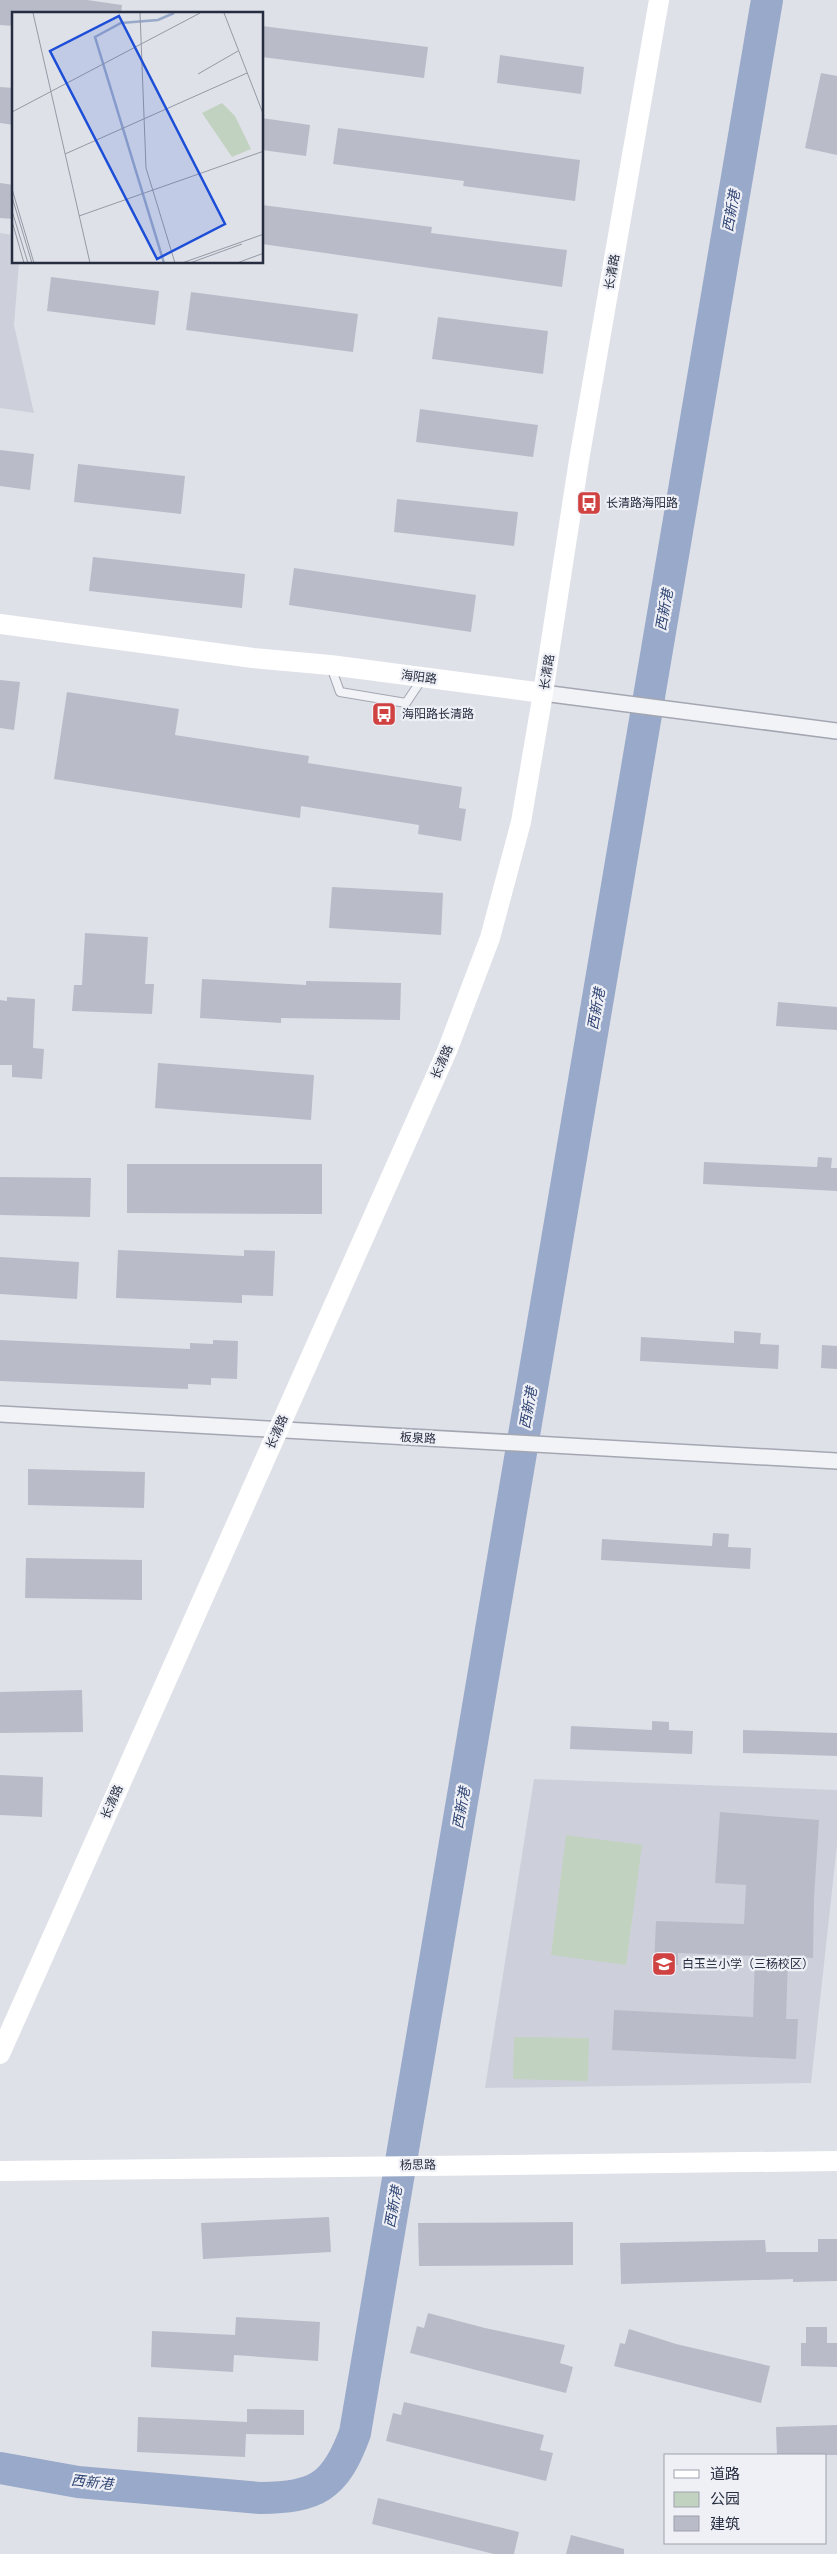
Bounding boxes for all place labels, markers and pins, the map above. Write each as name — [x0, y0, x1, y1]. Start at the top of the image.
bus stop icon: 长清路海阳路 — [576, 490, 602, 516]
place label: 长清路海阳路 — [606, 496, 678, 509]
bus stop icon: 海阳路长清路 — [371, 701, 397, 727]
place label: 海阳路长清路 — [402, 707, 474, 720]
school or university icon: 白玉兰小学（三杨校区） — [651, 1951, 677, 1977]
place label: 白玉兰小学（三杨校区） — [682, 1957, 814, 1970]

